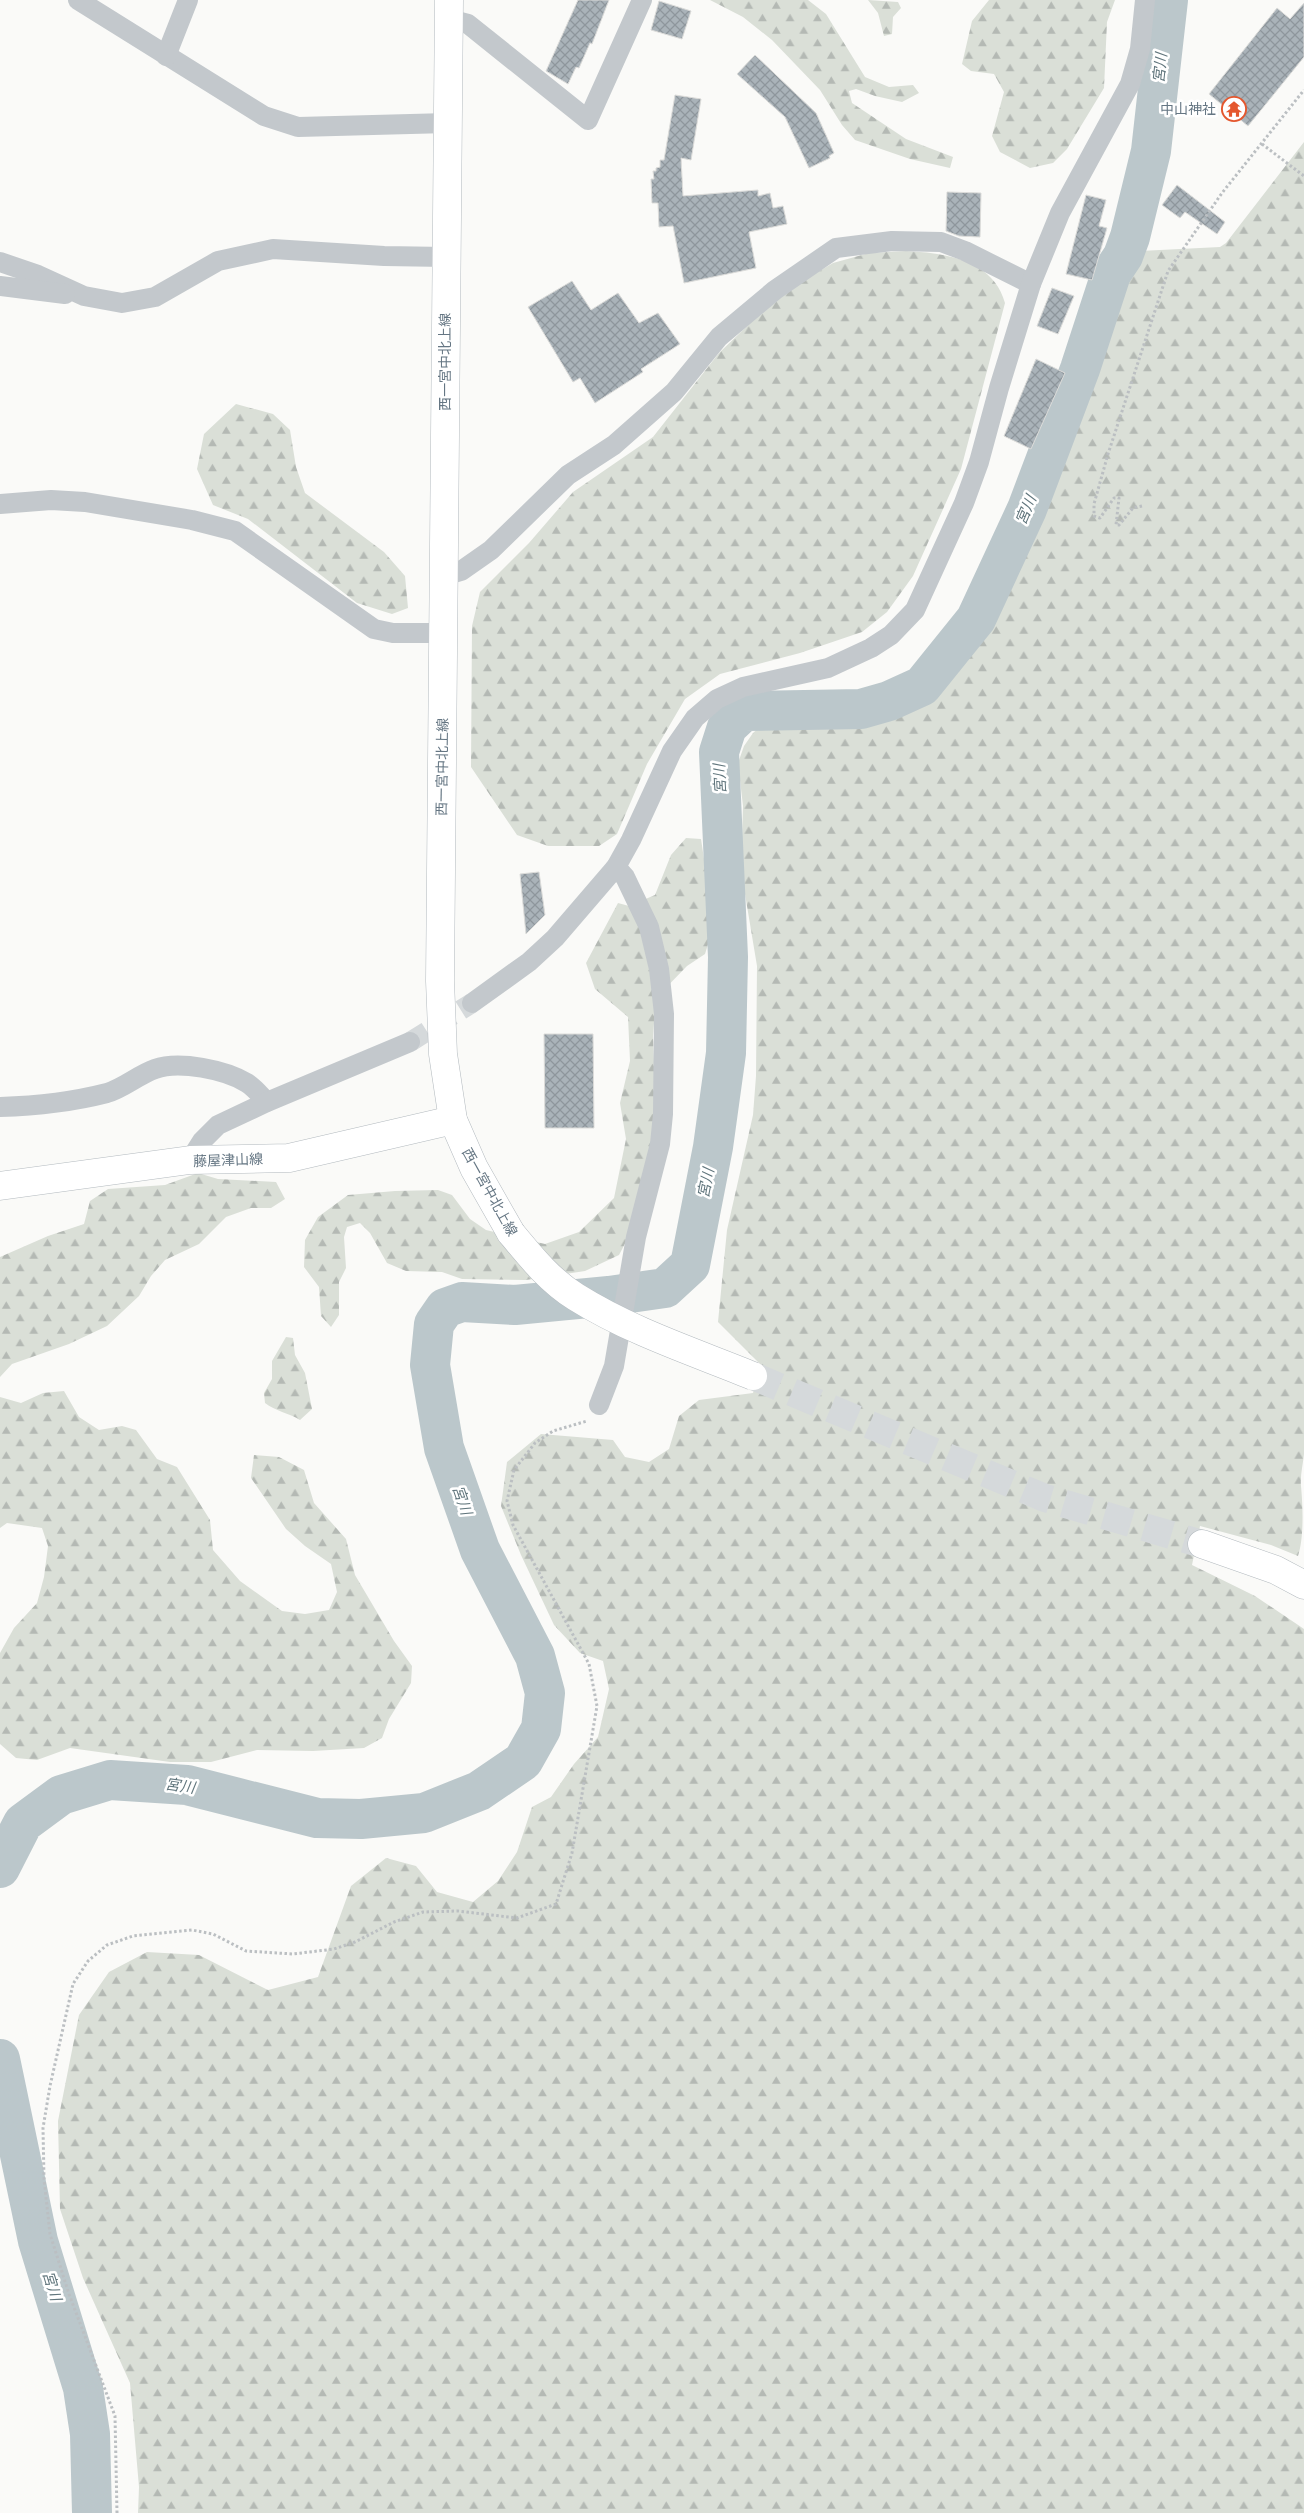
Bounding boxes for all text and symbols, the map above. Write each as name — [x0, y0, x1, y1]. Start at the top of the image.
water label: 宮川 — [1149, 50, 1171, 84]
temple icon: 中山神社 — [1221, 96, 1247, 122]
place label: 中山神社 — [1160, 101, 1216, 118]
street label: 西一宮中北上線 — [437, 313, 454, 411]
water label: 宮川 — [1012, 491, 1041, 527]
street label: 西一宮中北上線 — [433, 718, 452, 816]
water label: 宮川 — [710, 762, 730, 794]
street label: 西一宮中北上線 — [458, 1145, 521, 1239]
street label: 藤屋津山線 — [193, 1151, 263, 1170]
water label: 宮川 — [694, 1165, 718, 1199]
water label: 宮川 — [449, 1483, 476, 1519]
water label: 宮川 — [164, 1775, 198, 1797]
water label: 宮川 — [39, 2269, 66, 2305]

